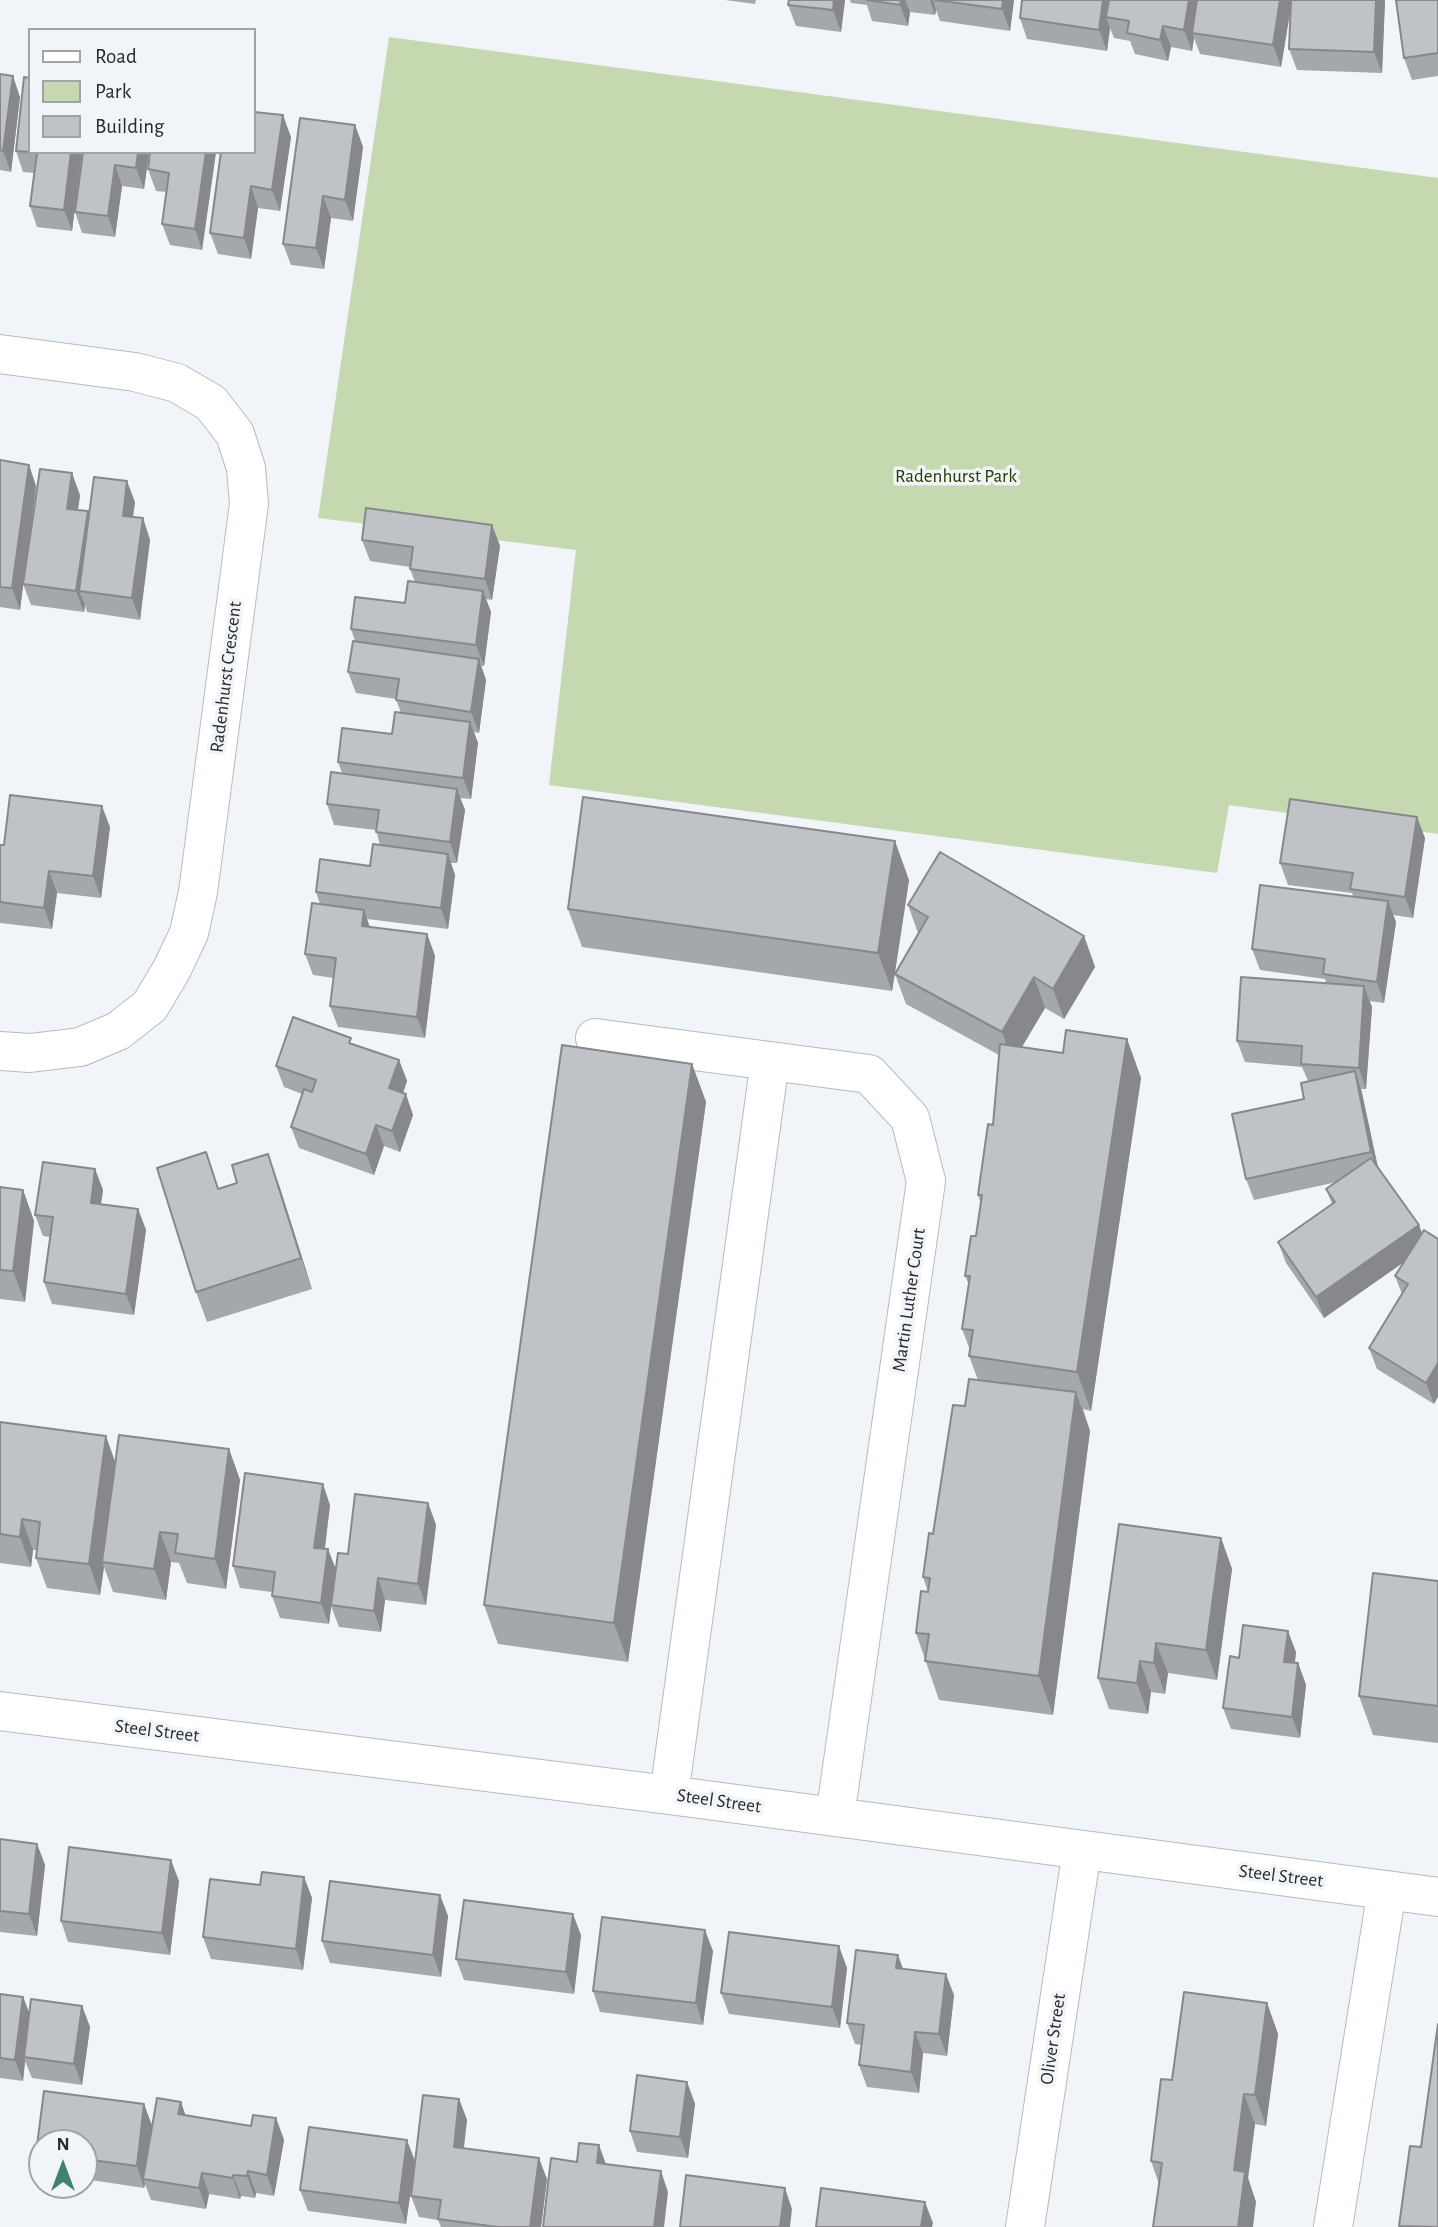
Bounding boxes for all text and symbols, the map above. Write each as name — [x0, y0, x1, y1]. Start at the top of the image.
legend — [28, 28, 256, 154]
text: Road — [95, 46, 137, 67]
text: Park — [95, 81, 131, 102]
text: Building — [95, 116, 164, 137]
park label: Radenhurst Park — [895, 465, 1017, 487]
street label: Radenhurst Crescent — [205, 600, 247, 754]
street label: Martin Luther Court — [888, 1227, 930, 1373]
street label: Steel Street — [114, 1715, 200, 1747]
street label: Steel Street — [675, 1784, 763, 1818]
street label: Steel Street — [1238, 1860, 1324, 1892]
street label: Oliver Street — [1035, 1992, 1071, 2086]
north arrow — [28, 2129, 98, 2199]
text: N — [56, 2135, 70, 2154]

